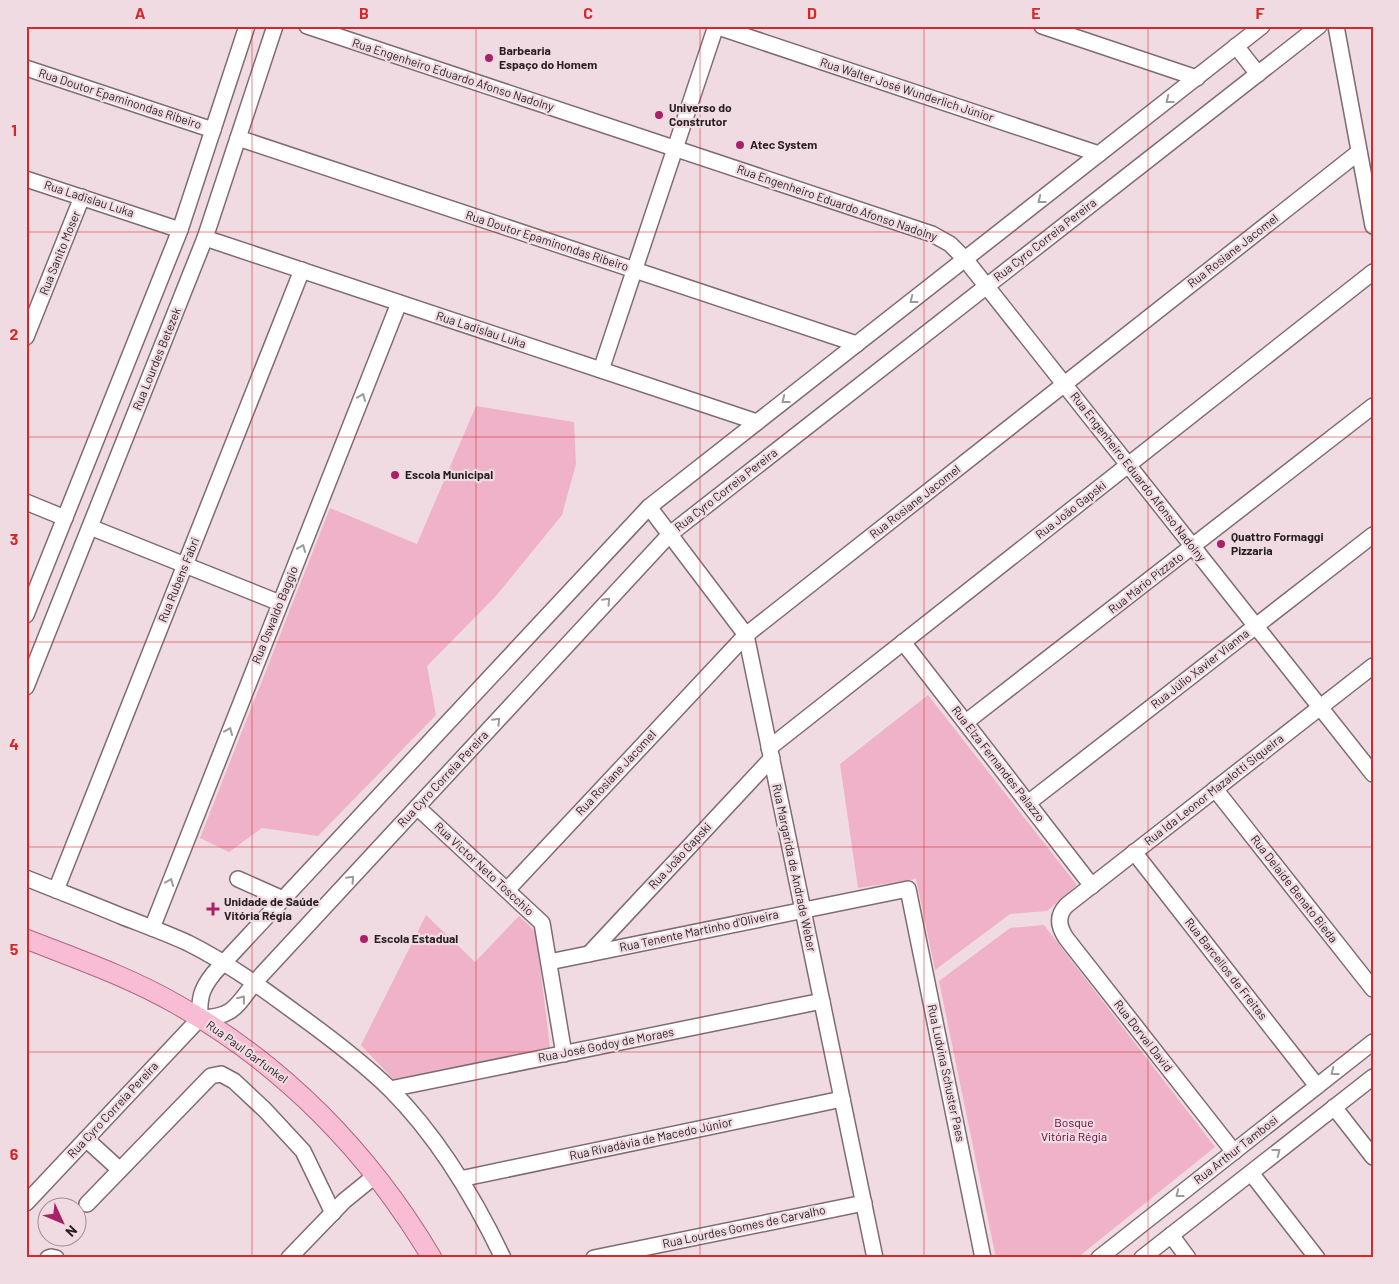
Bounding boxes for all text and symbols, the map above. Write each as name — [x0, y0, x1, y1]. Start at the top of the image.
text: A — [135, 3, 146, 22]
text: B — [359, 3, 369, 22]
text: C — [583, 3, 593, 22]
text: D — [807, 3, 817, 22]
text: E — [1031, 3, 1041, 22]
text: F — [1256, 3, 1265, 22]
street label: Rua Engenheiro Eduardo Afonso Nadolny — [351, 35, 556, 113]
place label: Barbearia Espaço do Homem — [499, 43, 597, 71]
marker: Barbearia Espaço do Homem — [483, 52, 495, 64]
street label: Rua Walter José Wunderlich Júnior — [819, 54, 997, 124]
street label: Rua Doutor Epaminondas Ribeiro — [37, 65, 204, 131]
one-way arrow — [1165, 94, 1174, 103]
place label: Universo do Construtor — [669, 100, 732, 128]
marker: Universo do Construtor — [653, 109, 665, 121]
text: 1 — [11, 120, 17, 139]
place label: Atec System — [750, 137, 817, 151]
marker: Atec System — [734, 139, 746, 151]
street label: Rua Engenheiro Eduardo Afonso Nadolny — [735, 161, 940, 243]
street label: Rua Ladislau Luka — [43, 177, 136, 219]
one-way arrow — [1038, 194, 1047, 202]
street label: Rua Cyro Correia Pereira — [990, 195, 1098, 284]
street label: Rua Doutor Epaminondas Ribeiro — [464, 207, 631, 273]
street label: Rua Sanito Moser — [36, 208, 83, 297]
street label: Rua Rosiane Jacomel — [1184, 210, 1280, 290]
one-way arrow — [909, 294, 919, 303]
street label: Rua Lourdes Betezek — [129, 305, 183, 412]
street label: Rua Ladislau Luka — [435, 308, 528, 350]
text: 2 — [10, 324, 19, 343]
street label: Rua Engenheiro Eduardo Afonso Nadolny — [1068, 389, 1210, 564]
one-way arrow — [356, 393, 366, 401]
one-way arrow — [782, 395, 791, 403]
street label: Rua Cyro Correia Pereira — [671, 445, 779, 534]
street label: Rua Rosiane Jacomel — [866, 461, 962, 541]
place label: Escola Municipal — [405, 467, 493, 481]
marker: Escola Municipal — [389, 469, 401, 481]
street label: Rua João Gapski — [1032, 477, 1108, 541]
text: 3 — [10, 529, 18, 548]
place label: Quattro Formaggi Pizzaria — [1231, 529, 1324, 557]
street label: Rua Rubens Fabri — [155, 535, 201, 624]
marker: Quattro Formaggi Pizzaria — [1215, 538, 1227, 550]
one-way arrow — [296, 544, 306, 553]
street label: Rua Mário Pizzato — [1105, 549, 1186, 616]
street label: Rua Oswaldo Baggio — [248, 564, 300, 666]
one-way arrow — [601, 598, 610, 607]
street label: Rua Júlio Xavier Vianna — [1148, 626, 1251, 711]
street label: Rua Elza Fernandes Palazzo — [949, 703, 1048, 824]
one-way arrow — [491, 717, 500, 726]
one-way arrow — [223, 727, 234, 736]
street label: Rua Cyro Correia Pereira — [394, 727, 490, 829]
street label: Rua Rosiane Jacomel — [572, 727, 658, 818]
street label: Rua Ida Leonor Mazalotti Siqueira — [1141, 731, 1286, 848]
text: 4 — [9, 734, 19, 753]
street label: Rua Margarida de Andrade Weber — [770, 783, 820, 954]
street label: Rua Victor Neto Toscchio — [432, 819, 537, 918]
street label: Rua João Gapski — [645, 819, 714, 891]
street label: Rua Delaide Benato Bieda — [1248, 832, 1341, 945]
one-way arrow — [345, 875, 354, 884]
one-way arrow — [164, 879, 174, 887]
place label: Unidade de Saúde Vitória Régia — [224, 894, 320, 922]
marker: Unidade de Saúde Vitória Régia — [206, 902, 220, 916]
street label: Rua Tenente Martinho d'Oliveira — [618, 906, 780, 954]
street label: Rua Barcellos de Freitas — [1183, 915, 1271, 1022]
place label: Escola Estadual — [374, 931, 458, 945]
marker: Escola Estadual — [358, 933, 370, 945]
text: 5 — [10, 939, 19, 958]
one-way arrow — [236, 996, 244, 1005]
street label: Rua Dorval David — [1112, 997, 1176, 1074]
street label: Rua Ludvina Schuster Paes — [926, 1003, 968, 1143]
street label: Rua Paul Garfunkel — [204, 1017, 291, 1085]
street label: Rua José Godoy de Moraes — [537, 1024, 675, 1064]
street label: Rua Cyro Correia Pereira — [64, 1058, 160, 1160]
one-way arrow — [1331, 1067, 1340, 1076]
street label: Rua Arthur Tambosi — [1191, 1112, 1280, 1186]
street label: Rua Rivadávia de Macedo Júnior — [568, 1114, 734, 1162]
park label: Bosque Vitória Régia — [1041, 1115, 1107, 1143]
text: 6 — [10, 1144, 19, 1163]
one-way arrow — [1271, 1149, 1281, 1158]
one-way arrow — [1176, 1189, 1185, 1197]
north arrow — [38, 1196, 88, 1246]
street label: Rua Lourdes Gomes de Carvalho — [661, 1202, 827, 1250]
text: N — [62, 1222, 81, 1241]

